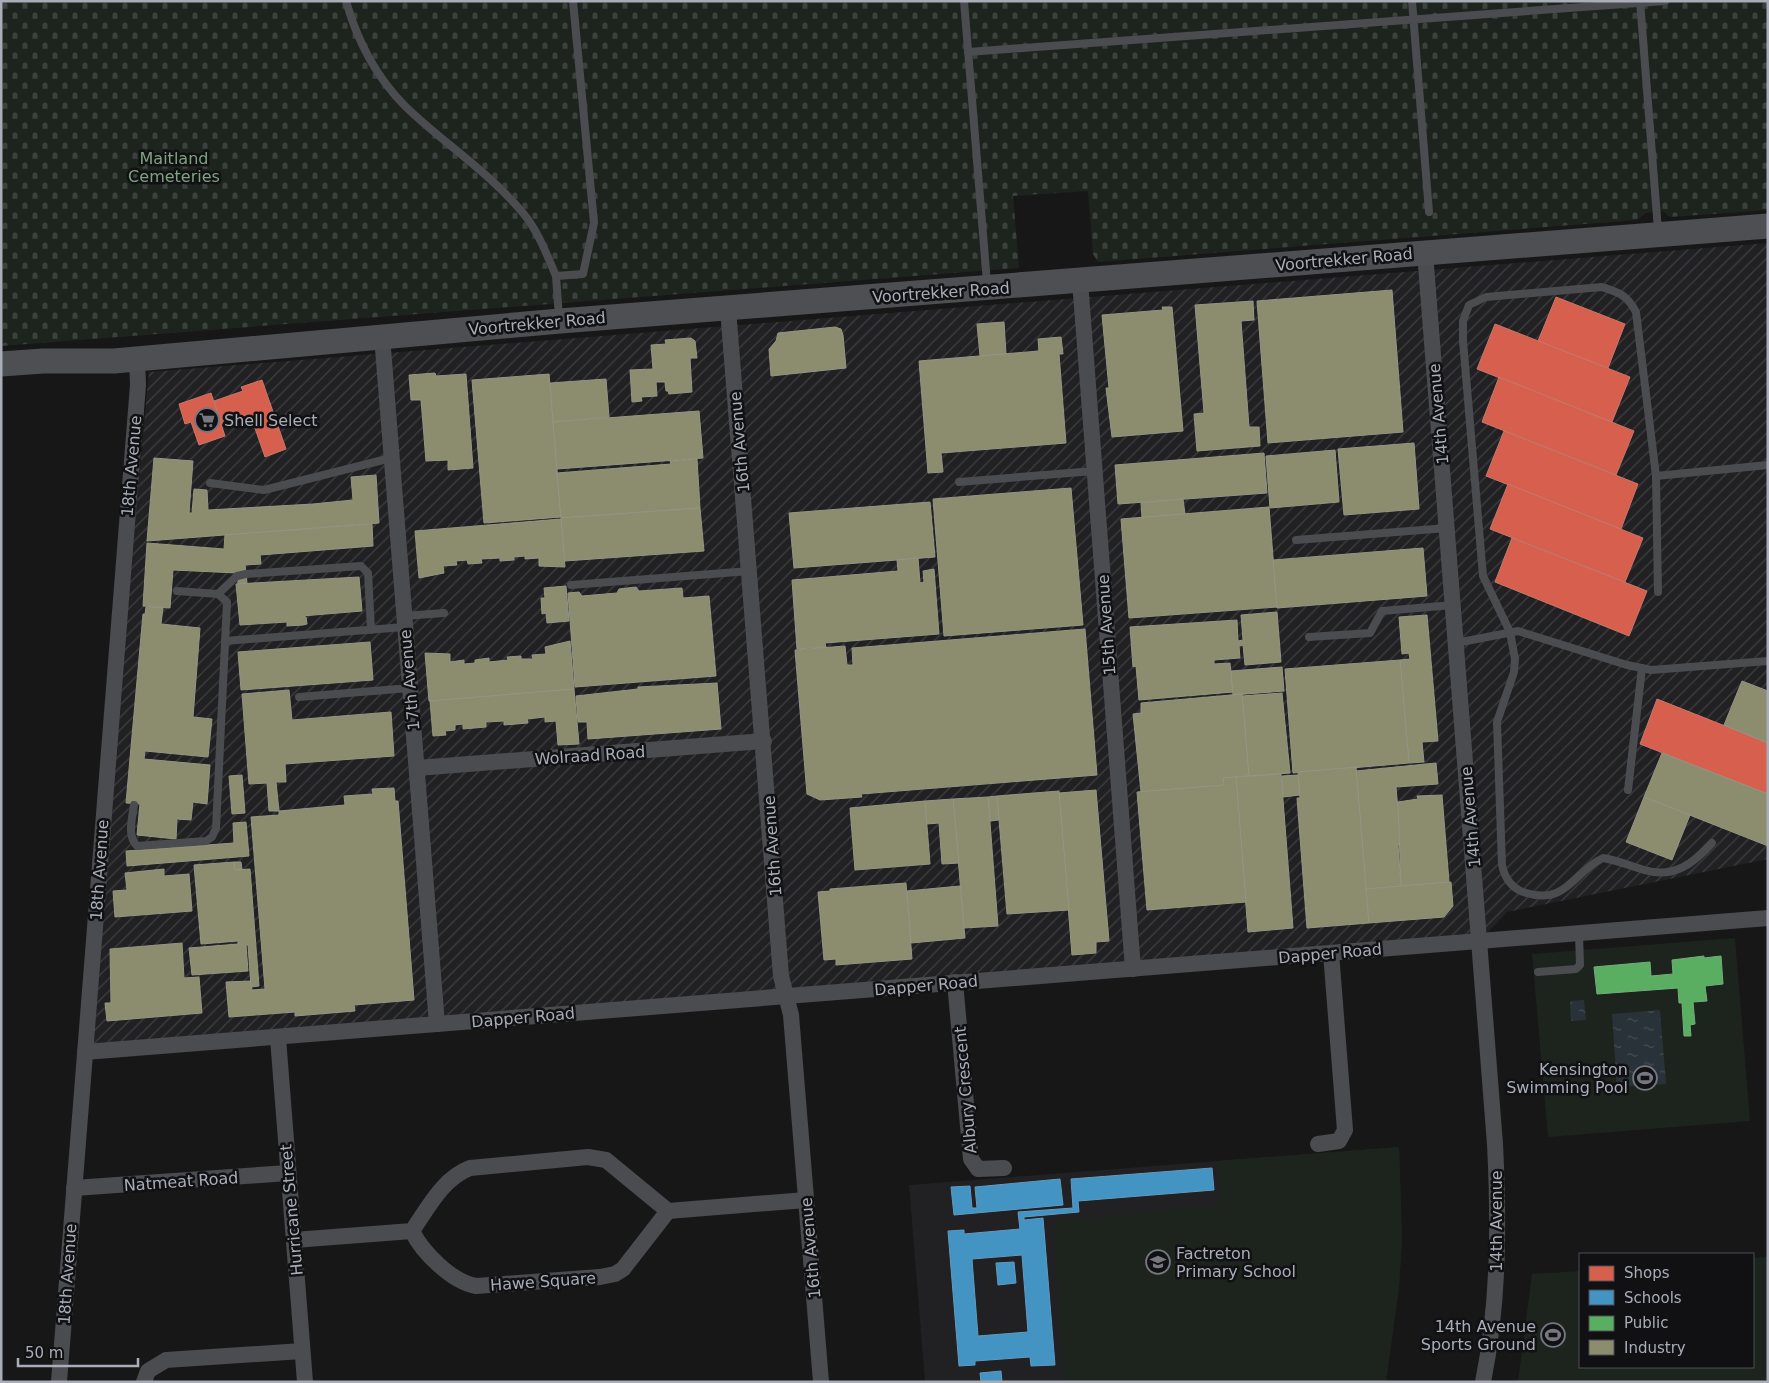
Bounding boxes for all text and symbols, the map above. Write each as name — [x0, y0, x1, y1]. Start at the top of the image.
park label: Maitland Cemeteries — [128, 149, 220, 186]
street label: Voortrekker Road — [1275, 244, 1414, 275]
street label: Voortrekker Road — [872, 278, 1010, 307]
street label: Voortrekker Road — [468, 308, 607, 339]
street label: 14th Avenue — [1425, 363, 1452, 465]
street label: 16th Avenue — [726, 391, 753, 493]
supermarket icon: Shell Select — [194, 407, 220, 433]
place label: Shell Select — [224, 411, 317, 430]
street label: 18th Avenue — [118, 415, 145, 517]
street label: 15th Avenue — [1093, 574, 1120, 676]
street label: 17th Avenue — [396, 629, 423, 731]
street label: Wolraad Road — [534, 742, 646, 769]
street label: 14th Avenue — [1457, 766, 1484, 868]
street label: 16th Avenue — [759, 795, 786, 897]
street label: 18th Avenue — [86, 819, 113, 921]
street label: Dapper Road — [1277, 939, 1383, 967]
street label: Dapper Road — [873, 971, 979, 999]
street label: Dapper Road — [470, 1003, 576, 1031]
street label: Albury Crescent — [950, 1026, 981, 1154]
place label: Kensington Swimming Pool — [1506, 1060, 1628, 1097]
sports icon: Kensington Swimming Pool — [1632, 1065, 1658, 1091]
street label: Hurricane Street — [276, 1143, 307, 1276]
street label: Natmeat Road — [123, 1168, 239, 1195]
street label: 14th Avenue — [1487, 1170, 1506, 1272]
street label: 16th Avenue — [797, 1197, 824, 1299]
street label: 18th Avenue — [54, 1223, 81, 1325]
place label: Factreton Primary School — [1176, 1244, 1296, 1281]
school or university icon: Factreton Primary School — [1145, 1249, 1171, 1275]
legend — [1579, 1253, 1754, 1368]
text: Shops — [1624, 1264, 1670, 1282]
street label: Hawe Square — [489, 1268, 597, 1295]
text: Schools — [1624, 1289, 1682, 1307]
text: Public — [1624, 1314, 1668, 1332]
place label: 14th Avenue Sports Ground — [1421, 1317, 1536, 1354]
sports icon: 14th Avenue Sports Ground — [1540, 1322, 1566, 1348]
scale bar — [18, 1336, 138, 1368]
text: Industry — [1624, 1339, 1686, 1357]
text: 50 m — [25, 1344, 63, 1362]

